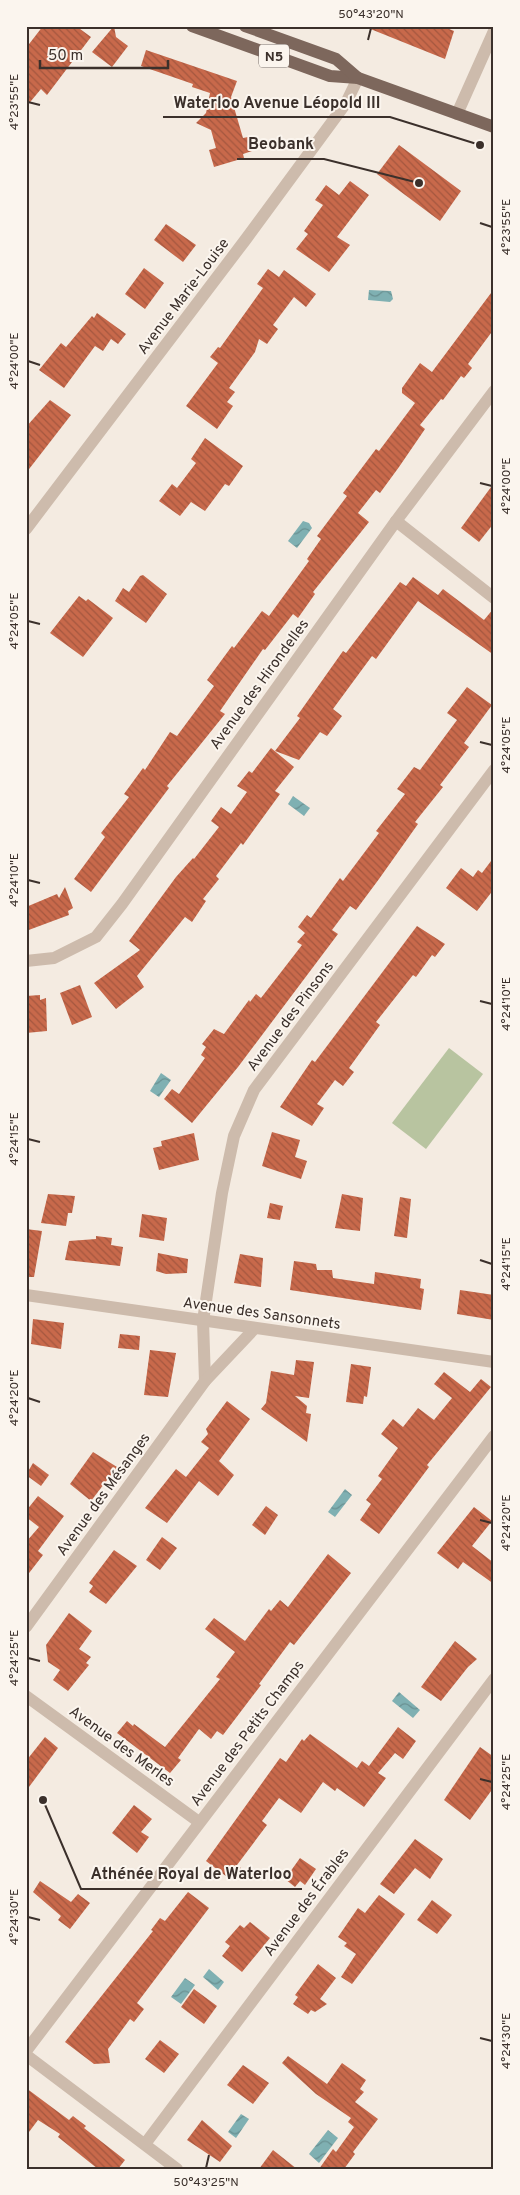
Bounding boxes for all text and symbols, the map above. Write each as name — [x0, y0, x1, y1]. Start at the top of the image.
text: 50°43'20"N — [338, 7, 404, 23]
scale bar — [40, 38, 168, 70]
road number: N5 — [259, 44, 289, 68]
text: 50 m — [48, 47, 83, 66]
text: 4°23'55"E — [7, 74, 23, 130]
callout: Waterloo Avenue Léopold III — [163, 86, 390, 117]
text: Waterloo Avenue Léopold III — [174, 94, 380, 114]
callout: Beobank — [237, 128, 324, 159]
text: Beobank — [248, 135, 314, 155]
text: 4°23'55"E — [499, 199, 515, 255]
street label: Avenue Marie-Louise — [134, 235, 234, 359]
text: 4°24'00"E — [7, 333, 23, 389]
text: 4°24'00"E — [499, 458, 515, 514]
text: 4°24'05"E — [7, 593, 23, 649]
street label: Avenue des Hirondelles — [206, 616, 314, 754]
text: 4°24'05"E — [499, 717, 515, 773]
text: 4°24'10"E — [7, 853, 23, 907]
street label: Avenue des Pinsons — [244, 958, 339, 1076]
text: 4°24'10"E — [499, 977, 515, 1031]
text: 4°24'15"E — [7, 1112, 23, 1166]
text: 4°24'15"E — [499, 1237, 515, 1291]
street label: Avenue des Sansonnets — [182, 1294, 342, 1335]
text: 4°24'20"E — [7, 1370, 23, 1426]
street label: Avenue des Mésanges — [53, 1430, 155, 1560]
text: 4°24'20"E — [499, 1495, 515, 1551]
text: 4°24'25"E — [7, 1630, 23, 1686]
street label: Avenue des Petits Champs — [187, 1657, 309, 1811]
street label: Avenue des Merles — [65, 1703, 177, 1792]
text: 4°24'25"E — [499, 1754, 515, 1810]
street label: Avenue des Érables — [260, 1845, 354, 1961]
callout: Athénée Royal de Waterloo — [81, 1858, 302, 1889]
text: Athénée Royal de Waterloo — [90, 1865, 292, 1885]
text: 4°24'30"E — [7, 1889, 23, 1945]
text: 4°24'30"E — [499, 2013, 515, 2069]
text: 50°43'25"N — [173, 2175, 239, 2191]

